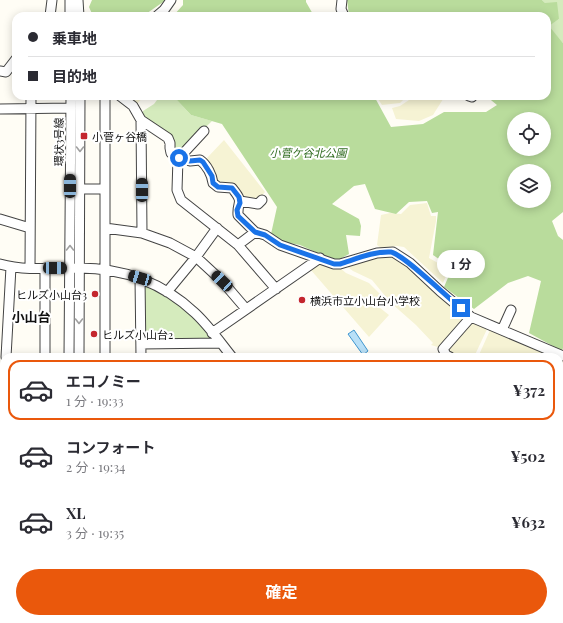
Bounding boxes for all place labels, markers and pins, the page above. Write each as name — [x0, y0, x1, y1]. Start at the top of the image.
place label: 小菅ヶ谷橋 — [92, 129, 147, 144]
marker: 小菅ヶ谷橋 — [79, 131, 89, 141]
place label: ヒルズ小山台3 — [16, 287, 87, 302]
marker: ヒルズ小山台3 — [90, 289, 100, 299]
place label: 横浜市立小山台小学校 — [310, 293, 420, 308]
marker: 横浜市立小山台小学校 — [297, 295, 307, 305]
place label: ヒルズ小山台2 — [102, 327, 173, 342]
marker: ヒルズ小山台2 — [89, 329, 99, 339]

